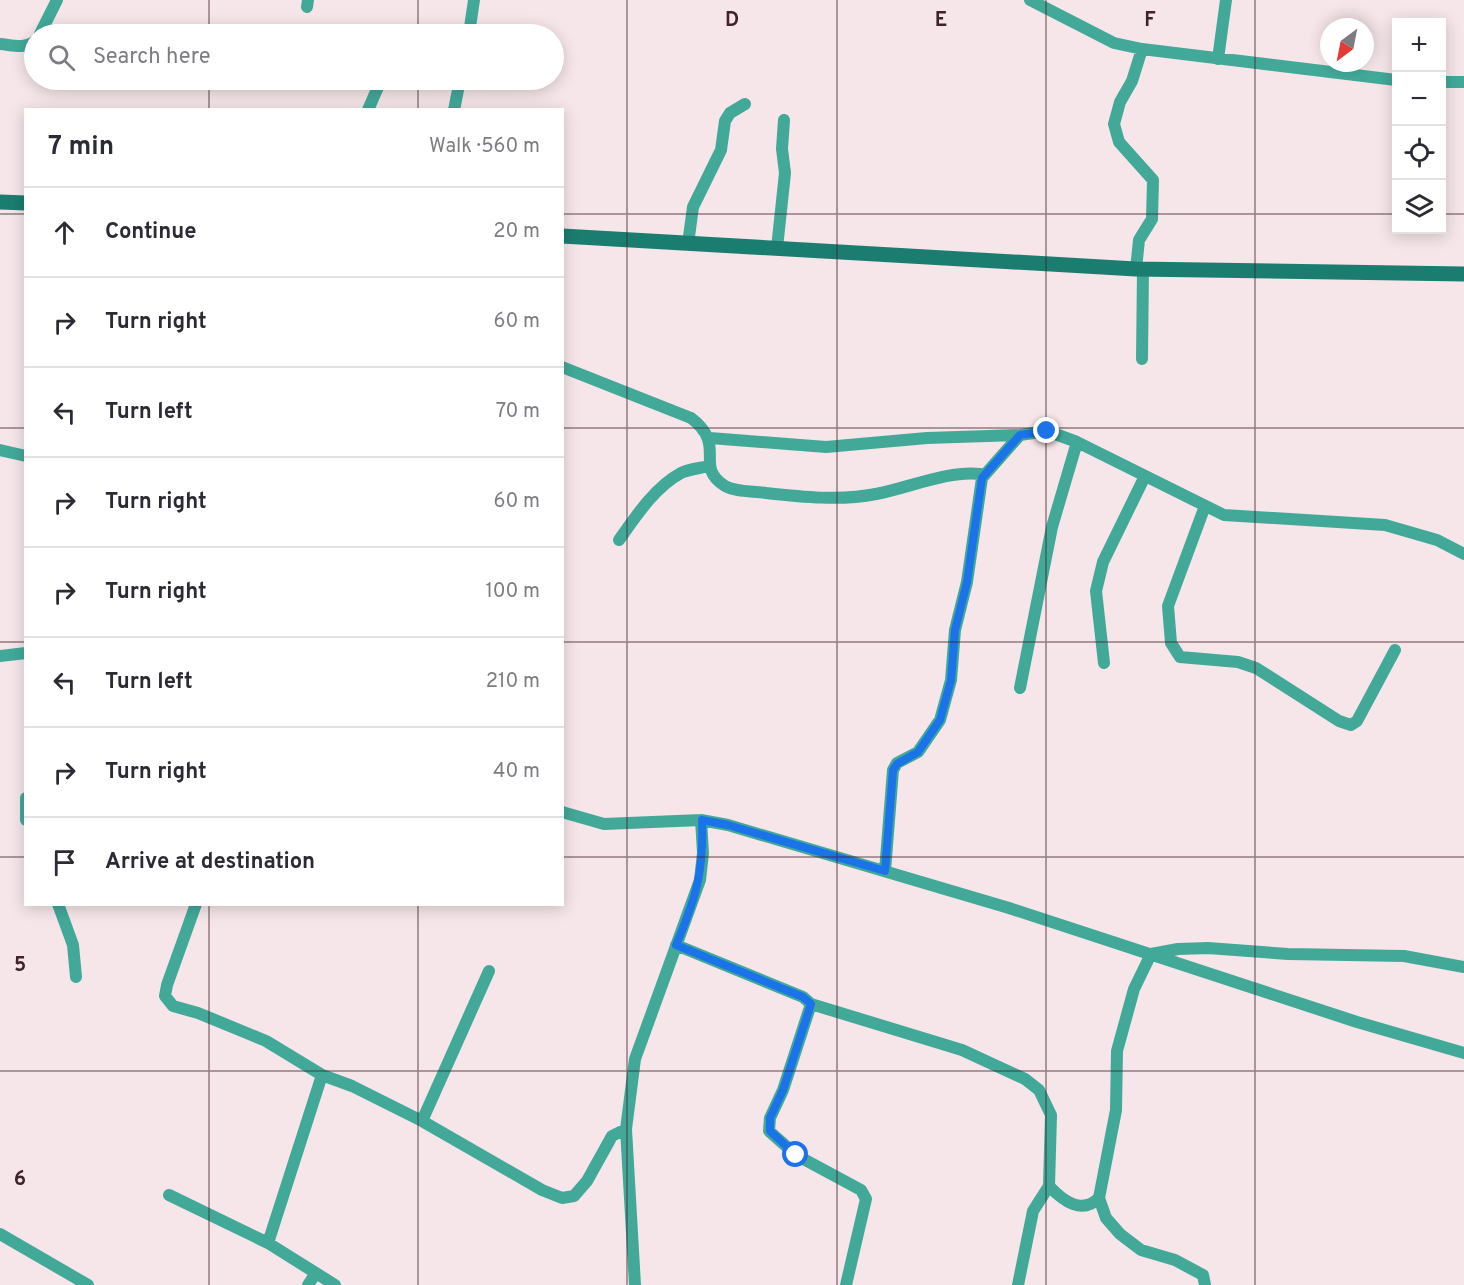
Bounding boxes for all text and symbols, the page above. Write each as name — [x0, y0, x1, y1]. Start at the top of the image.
text: D — [725, 8, 739, 34]
text: E — [935, 8, 947, 34]
text: F — [1144, 8, 1156, 34]
north arrow — [1320, 18, 1374, 72]
map controls — [1392, 18, 1446, 234]
button: + — [1392, 18, 1446, 72]
search box — [24, 24, 564, 90]
icon: search — [45, 41, 78, 74]
text: Search here — [93, 44, 211, 71]
button: − — [1392, 72, 1446, 126]
button: locate — [1392, 126, 1446, 180]
text: 7 min — [48, 131, 114, 164]
text: Walk · 560 m — [429, 134, 540, 160]
button: layers — [1392, 180, 1446, 234]
icon: ahead — [48, 216, 81, 249]
text: Continue — [105, 219, 196, 246]
text: 20 m — [493, 219, 540, 245]
icon: right — [48, 306, 81, 339]
text: Turn right — [105, 309, 207, 336]
text: 60 m — [494, 309, 540, 335]
icon: left — [48, 396, 81, 429]
text: Turn left — [105, 399, 193, 426]
text: 70 m — [496, 399, 540, 425]
route end — [1033, 417, 1059, 443]
icon: right — [48, 486, 81, 519]
text: Turn right — [105, 489, 207, 516]
text: 60 m — [494, 489, 540, 515]
icon: right — [48, 576, 81, 609]
text: Turn right — [105, 579, 207, 606]
text: 100 m — [485, 579, 540, 605]
icon: left — [48, 666, 81, 699]
text: Turn left — [105, 669, 193, 696]
text: 210 m — [486, 669, 540, 695]
icon: right — [48, 756, 81, 789]
text: Turn right — [105, 759, 207, 786]
text: 40 m — [493, 759, 540, 785]
icon: arrive — [48, 846, 81, 879]
text: Arrive at destination — [105, 849, 315, 876]
text: 5 — [14, 953, 26, 979]
route start — [782, 1141, 808, 1167]
text: 6 — [14, 1167, 26, 1193]

